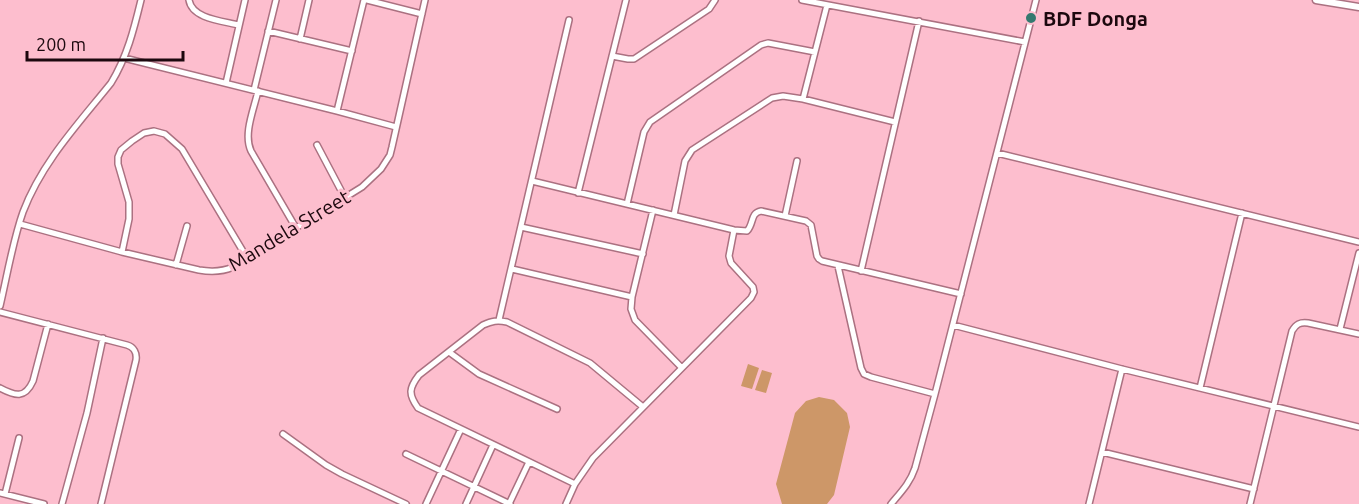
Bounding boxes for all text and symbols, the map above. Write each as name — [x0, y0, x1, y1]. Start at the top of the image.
place label: BDF Donga — [1043, 7, 1148, 30]
marker: BDF Donga — [1024, 11, 1038, 25]
scale bar — [27, 24, 183, 62]
text: 200 m — [36, 34, 86, 54]
street label: Mandela Street — [224, 185, 354, 275]

